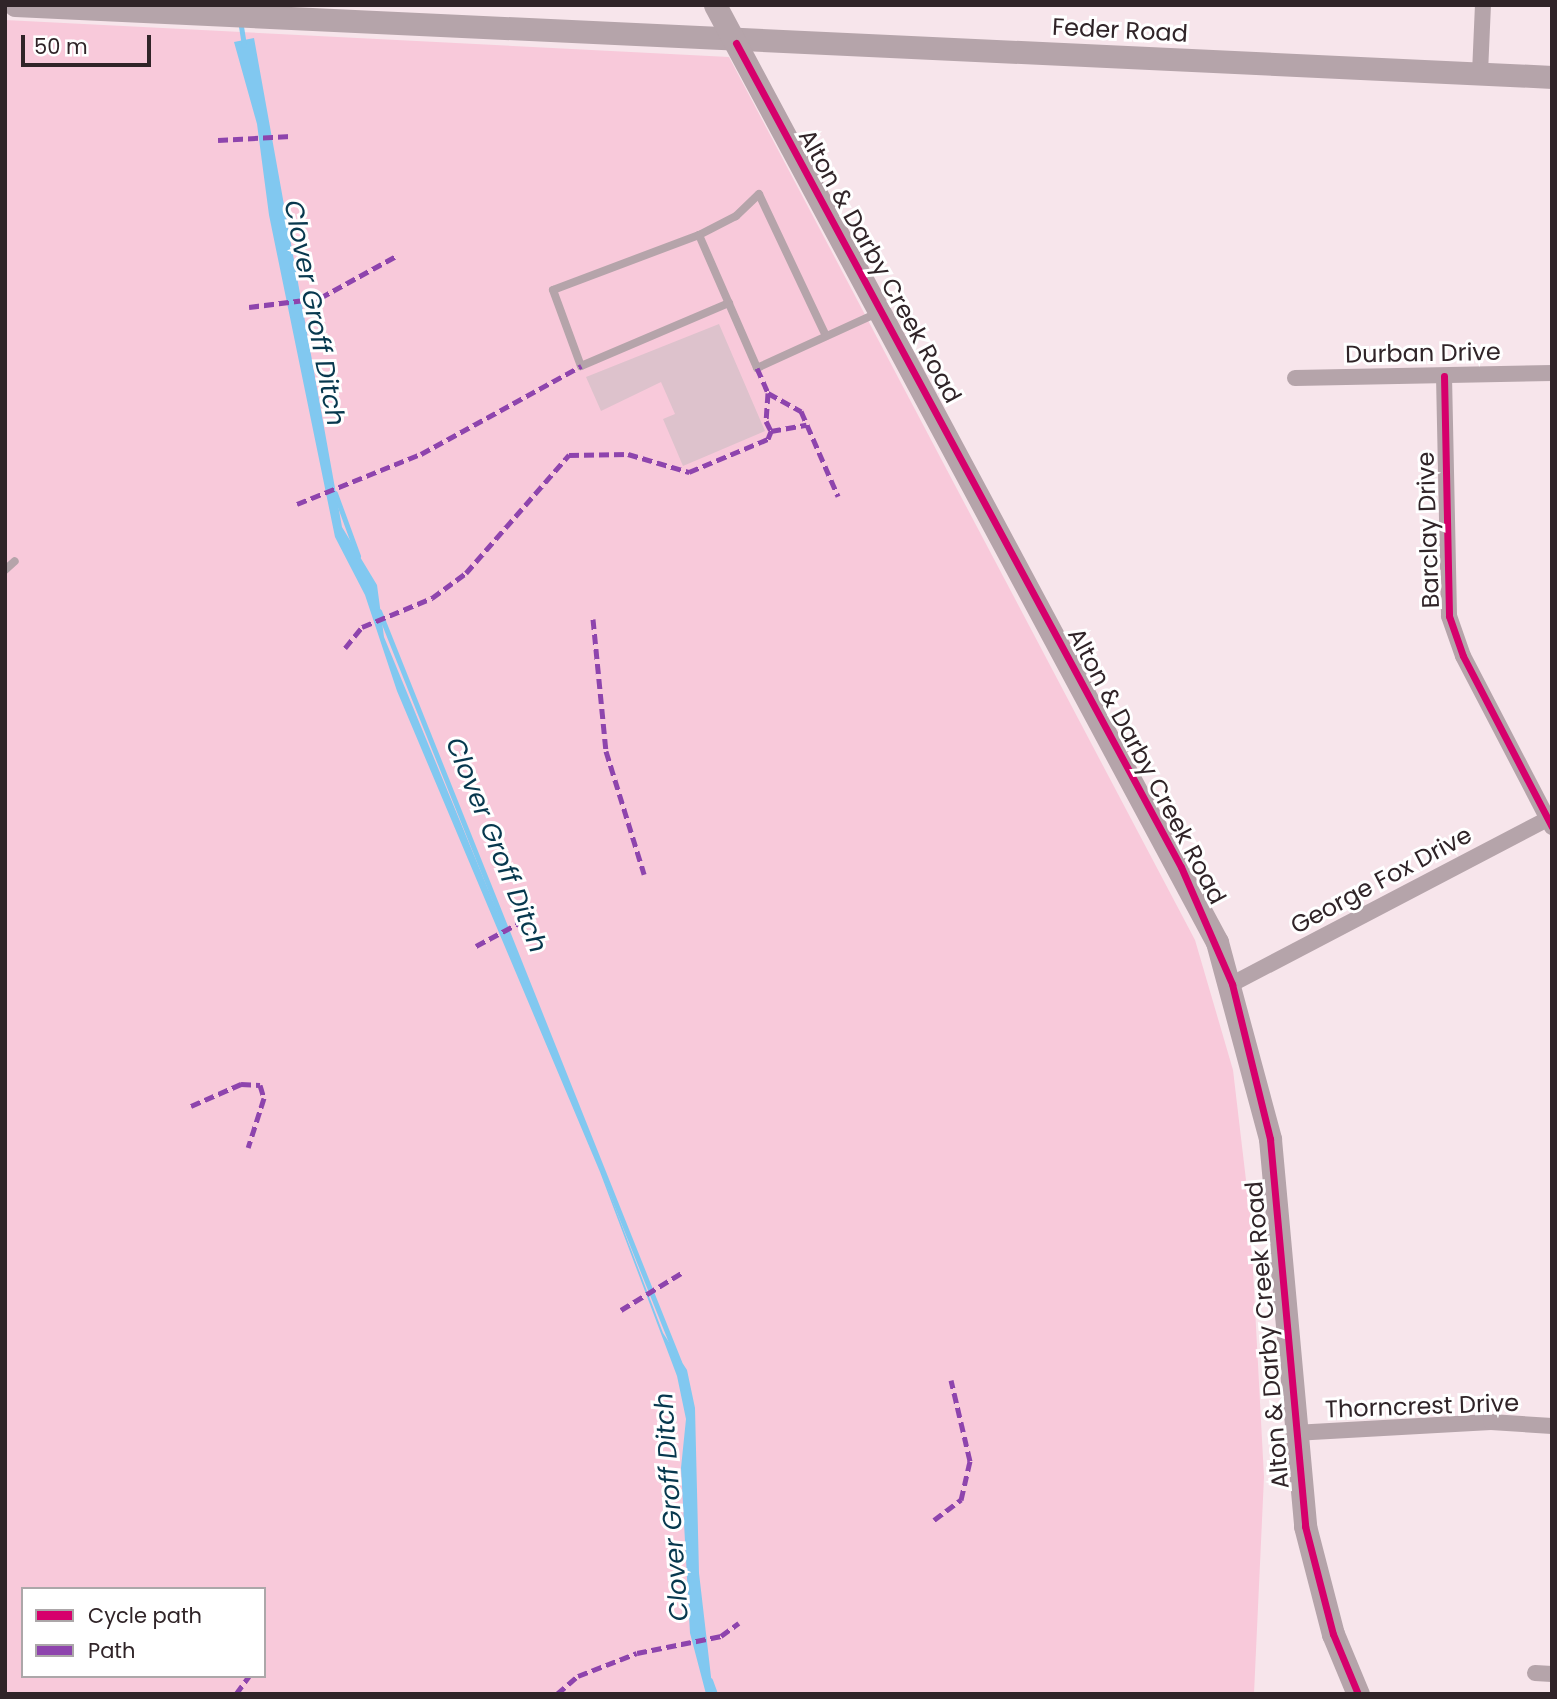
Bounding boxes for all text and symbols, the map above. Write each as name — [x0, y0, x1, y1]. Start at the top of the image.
street label: Feder Road — [1051, 12, 1189, 48]
scale bar — [24, 21, 154, 65]
text: 50 m — [34, 32, 88, 61]
street label: Alton & Darby Creek Road — [793, 124, 967, 408]
water label: Clover Groff Ditch — [277, 197, 351, 429]
street label: Durban Drive — [1345, 337, 1501, 369]
street label: Barclay Drive — [1411, 451, 1445, 609]
street label: Alton & Darby Creek Road — [1062, 623, 1232, 909]
water label: Clover Groff Ditch — [439, 733, 553, 957]
street label: George Fox Drive — [1286, 820, 1476, 940]
street label: Alton & Darby Creek Road — [1239, 1180, 1295, 1490]
street label: Thorncrest Drive — [1324, 1388, 1520, 1424]
water label: Clover Groff Ditch — [648, 1392, 696, 1622]
legend — [21, 1587, 266, 1678]
text: Cycle path — [88, 1601, 202, 1630]
text: Path — [88, 1636, 135, 1665]

